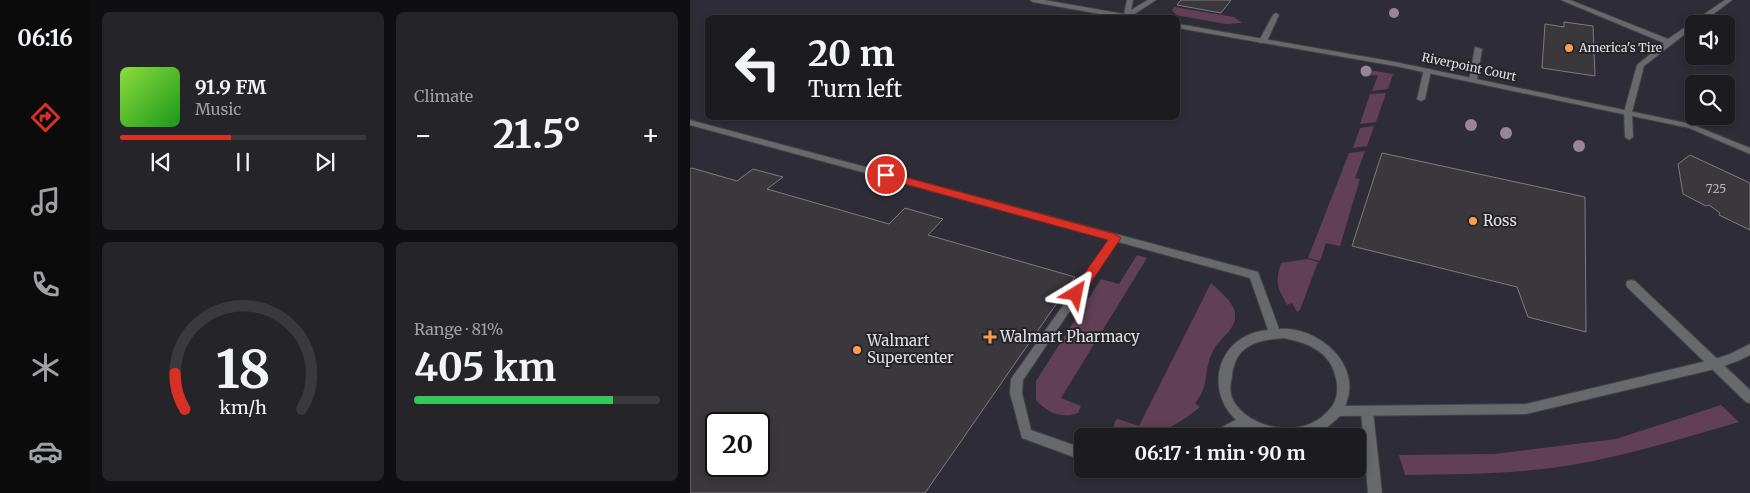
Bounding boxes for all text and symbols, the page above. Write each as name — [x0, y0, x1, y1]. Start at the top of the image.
map controls — [1685, 15, 1735, 125]
button: sound — [1685, 15, 1735, 65]
text: 06:16 — [17, 24, 73, 52]
text: 20 m — [808, 32, 895, 76]
icon: left — [725, 35, 790, 100]
place label: America's Tire — [1578, 40, 1662, 55]
marker: America's Tire — [1563, 42, 1575, 54]
street label: Riverpoint Court — [1420, 49, 1518, 84]
text: 91.9 FM — [195, 75, 266, 99]
text: Turn left — [808, 75, 902, 103]
button: search — [1685, 75, 1735, 125]
text: Climate — [414, 86, 473, 106]
text: Music — [195, 99, 241, 119]
icon: directions — [28, 100, 63, 135]
text: 21.5° — [493, 111, 581, 158]
text: − — [414, 117, 433, 153]
text: + — [641, 117, 660, 153]
icon: previous — [147, 148, 175, 176]
icon: pause — [229, 148, 257, 176]
icon: next — [311, 148, 339, 176]
pin — [865, 154, 907, 196]
icon: arrive — [872, 161, 900, 189]
house number: 725 — [1706, 181, 1726, 196]
icon: music — [28, 184, 63, 219]
place label: Ross — [1483, 211, 1517, 230]
marker: Ross — [1467, 215, 1479, 227]
icon: phone — [28, 267, 63, 302]
position arrow — [1049, 267, 1101, 319]
text: Range · 81% — [414, 319, 503, 339]
place label: Walmart Pharmacy — [999, 327, 1140, 346]
place label: Walmart Supercenter — [866, 331, 954, 367]
marker: Walmart Pharmacy — [984, 331, 996, 343]
text: 18 — [216, 337, 270, 402]
text: 405 km — [414, 344, 556, 391]
marker: Walmart Supercenter — [851, 344, 863, 356]
icon: climate — [28, 350, 63, 385]
text: km/h — [219, 396, 267, 419]
speed limit sign: 20 — [705, 412, 770, 477]
icon: car — [28, 434, 63, 469]
text: 06:17 · 1 min · 90 m — [1134, 441, 1306, 465]

